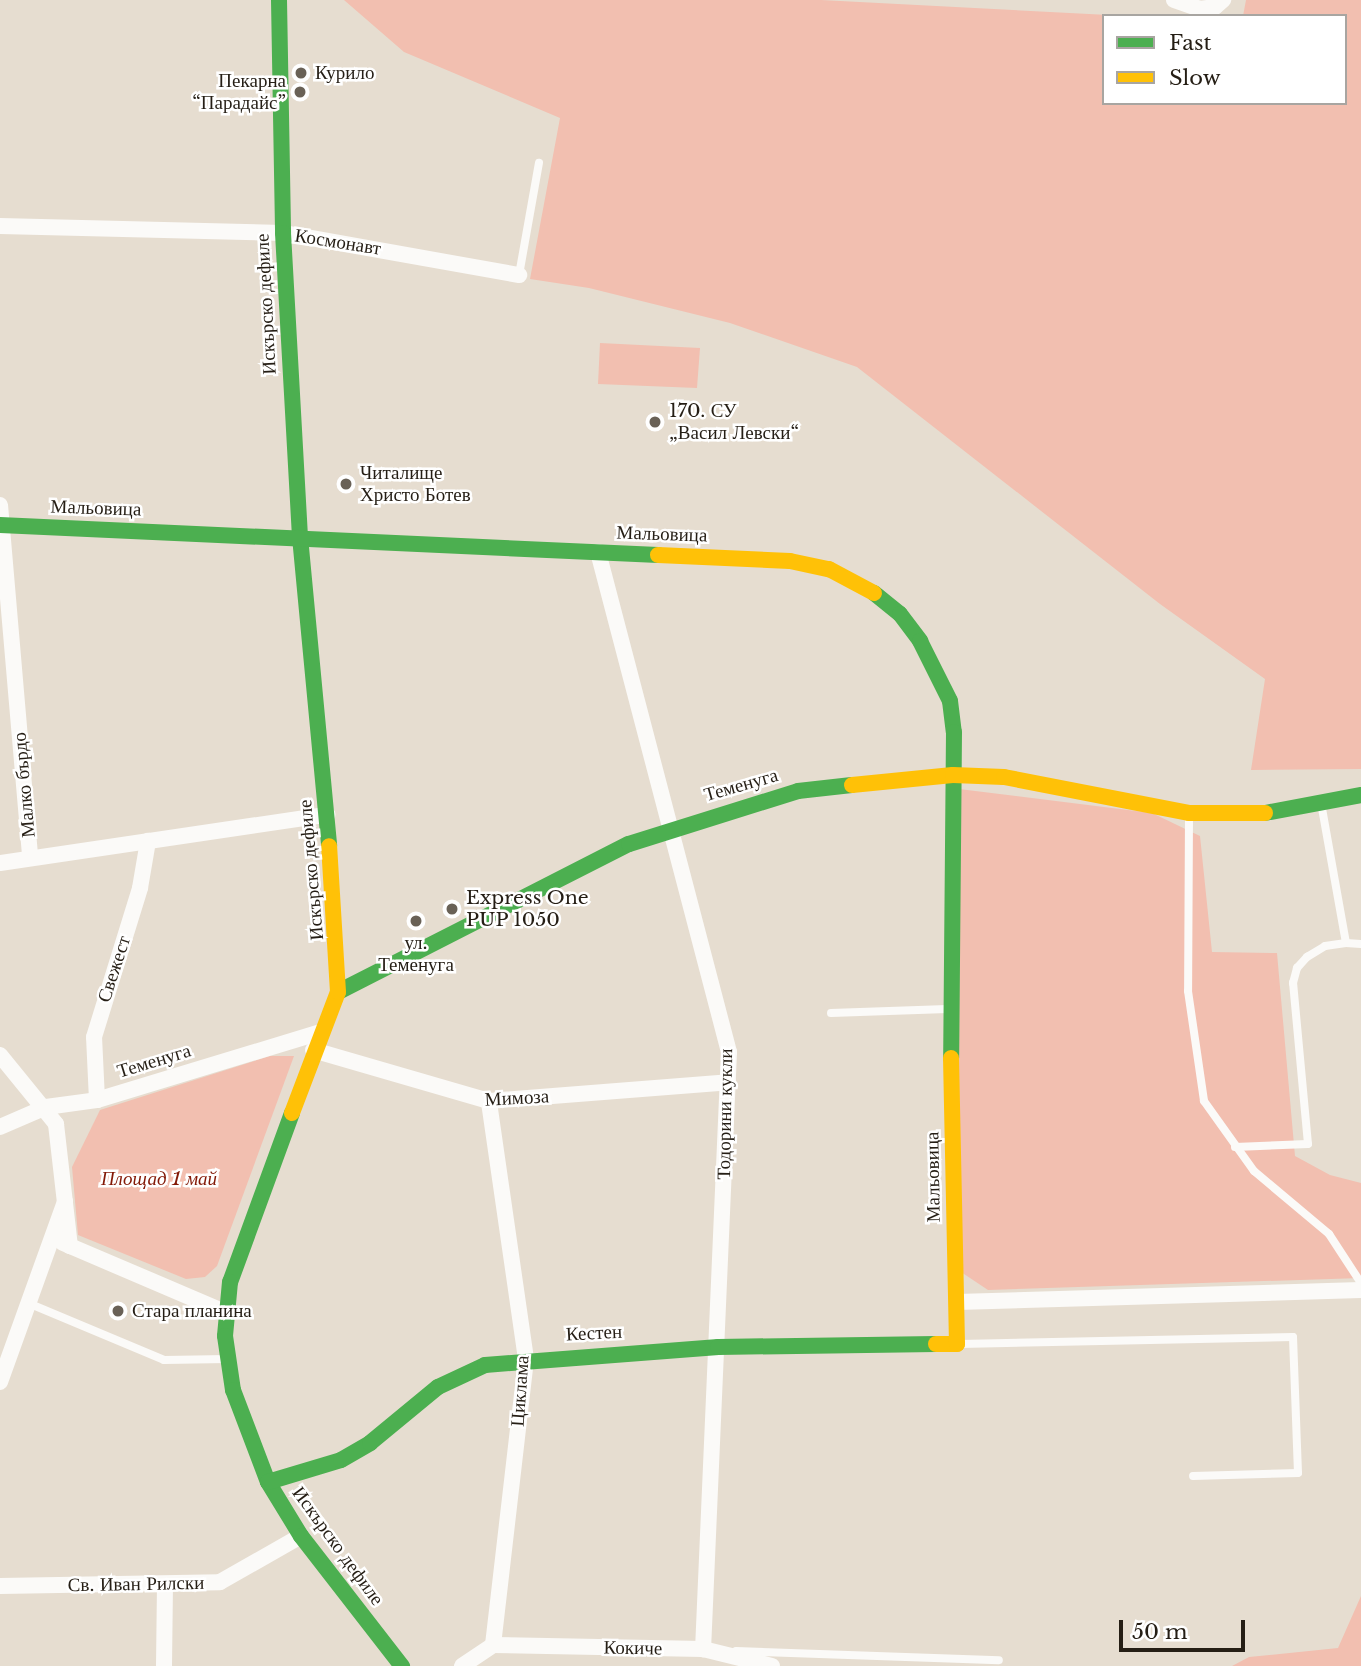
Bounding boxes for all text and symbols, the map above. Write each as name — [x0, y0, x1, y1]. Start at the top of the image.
legend — [1102, 14, 1347, 105]
text: Fast — [1169, 30, 1211, 56]
place label: Курило — [315, 62, 374, 84]
marker: Курило — [293, 65, 309, 81]
text: Slow — [1169, 65, 1221, 91]
place label: Пекарна “Парадайс” — [192, 70, 286, 114]
marker: Пекарна “Парадайс” — [292, 84, 308, 100]
street label: Космонавт — [293, 224, 383, 260]
street label: Искърско дефиле — [251, 233, 281, 375]
place label: 170. СУ „Васил Левски“ — [669, 400, 799, 444]
marker: 170. СУ „Васил Левски“ — [647, 414, 663, 430]
place label: Читалище Христо Ботев — [360, 462, 471, 506]
marker: Читалище Христо Ботев — [338, 476, 354, 492]
street label: Мальовица — [50, 495, 142, 521]
street label: Мальовица — [616, 521, 708, 547]
street label: Малко бърдо — [8, 731, 40, 839]
street label: Теменуга — [701, 764, 781, 806]
street label: Искърско дефиле — [293, 799, 329, 941]
place label: Express One PUP 1050 — [466, 887, 589, 931]
marker: Express One PUP 1050 — [444, 901, 460, 917]
marker: ул. Теменуга — [408, 913, 424, 929]
place label: ул. Теменуга — [378, 932, 454, 976]
street label: Свежест — [93, 933, 135, 1005]
street label: Теменуга — [114, 1039, 194, 1083]
street label: Тодорини кукли — [712, 1048, 738, 1180]
street label: Мимоза — [484, 1085, 550, 1111]
street label: Мальовица — [921, 1131, 945, 1223]
park label: Площад 1 май — [101, 1168, 217, 1190]
place label: Стара планина — [132, 1300, 252, 1322]
marker: Стара планина — [110, 1303, 126, 1319]
street label: Кестен — [565, 1320, 623, 1346]
street label: Циклама — [506, 1355, 534, 1427]
street label: Искърско дефиле — [287, 1482, 389, 1610]
street label: Св. Иван Рилски — [67, 1571, 205, 1597]
scale bar — [1123, 1606, 1249, 1650]
text: 50 m — [1132, 1619, 1187, 1645]
street label: Кокиче — [603, 1636, 663, 1660]

